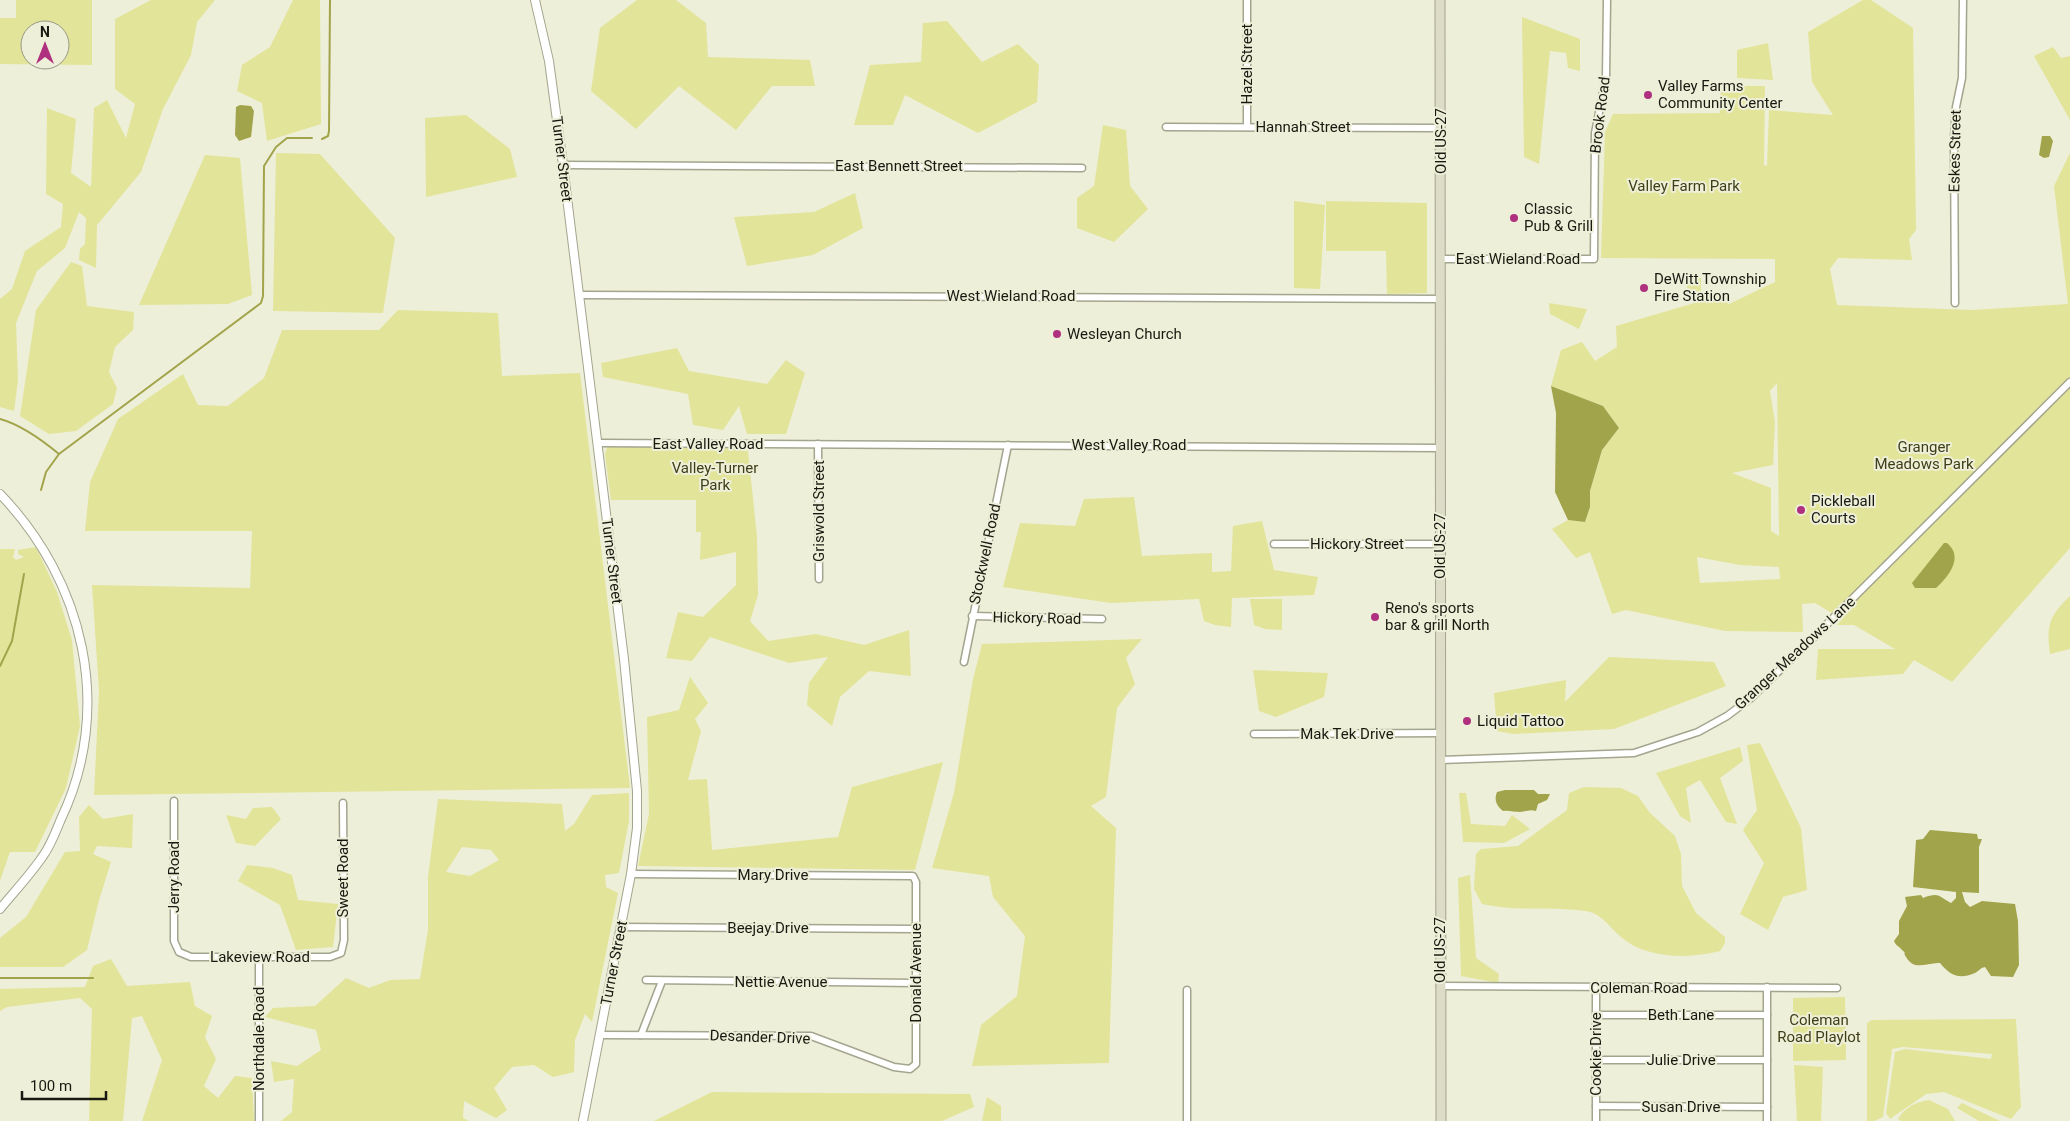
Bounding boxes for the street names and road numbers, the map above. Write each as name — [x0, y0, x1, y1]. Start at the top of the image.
street label: Hazel Street — [1238, 23, 1256, 105]
street label: Brook Road — [1586, 76, 1614, 154]
street label: Old US-27 — [1432, 108, 1450, 174]
street label: Eskes Street — [1945, 109, 1965, 193]
street label: Turner Street — [548, 115, 576, 203]
street label: Hannah Street — [1255, 118, 1351, 136]
street label: East Bennett Street — [835, 157, 963, 175]
street label: East Wieland Road — [1456, 250, 1580, 268]
street label: West Wieland Road — [946, 287, 1076, 305]
street label: East Valley Road — [653, 435, 763, 453]
street label: West Valley Road — [1071, 436, 1187, 454]
street label: Griswold Street — [810, 460, 828, 562]
street label: Stockwell Road — [966, 502, 1004, 606]
street label: Old US-27 — [1431, 513, 1449, 579]
street label: Turner Street — [598, 517, 626, 605]
street label: Hickory Street — [1310, 535, 1404, 553]
street label: Granger Meadows Lane — [1731, 592, 1859, 713]
street label: Hickory Road — [992, 608, 1082, 628]
street label: Mak Tek Drive — [1300, 725, 1394, 743]
street label: Sweet Road — [334, 838, 352, 918]
street label: Jerry Road — [165, 841, 183, 913]
street label: Mary Drive — [738, 866, 809, 884]
street label: Old US-27 — [1431, 917, 1449, 983]
street label: Turner Street — [597, 919, 631, 1007]
street label: Beejay Drive — [727, 919, 809, 937]
street label: Donald Avenue — [907, 923, 925, 1023]
street label: Lakeview Road — [210, 948, 310, 966]
street label: Nettie Avenue — [735, 973, 827, 991]
street label: Coleman Road — [1590, 979, 1688, 997]
street label: Northdale Road — [250, 987, 268, 1091]
street label: Beth Lane — [1648, 1006, 1714, 1024]
street label: Cookie Drive — [1587, 1012, 1605, 1096]
street label: Desander Drive — [709, 1026, 811, 1048]
street label: Julie Drive — [1646, 1051, 1716, 1069]
street label: Susan Drive — [1642, 1098, 1720, 1116]

